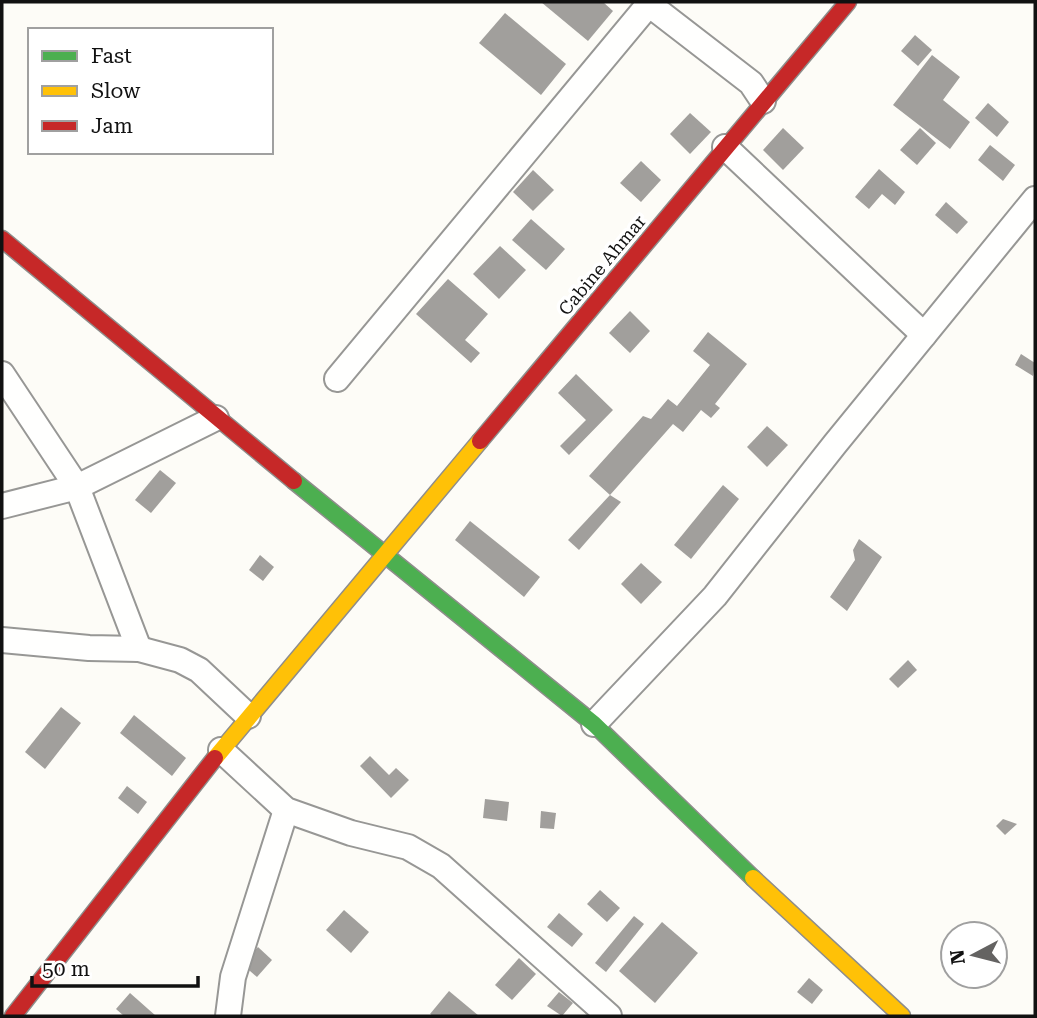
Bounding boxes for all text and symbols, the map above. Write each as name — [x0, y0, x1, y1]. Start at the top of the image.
legend — [28, 28, 273, 154]
text: Fast — [91, 44, 132, 68]
text: Slow — [91, 79, 141, 103]
text: Jam — [91, 114, 133, 138]
street label: Cabine Ahmar — [554, 211, 650, 319]
north arrow — [939, 920, 1009, 990]
scale bar — [32, 944, 198, 988]
text: N — [945, 948, 970, 966]
text: 50 m — [42, 957, 90, 981]

